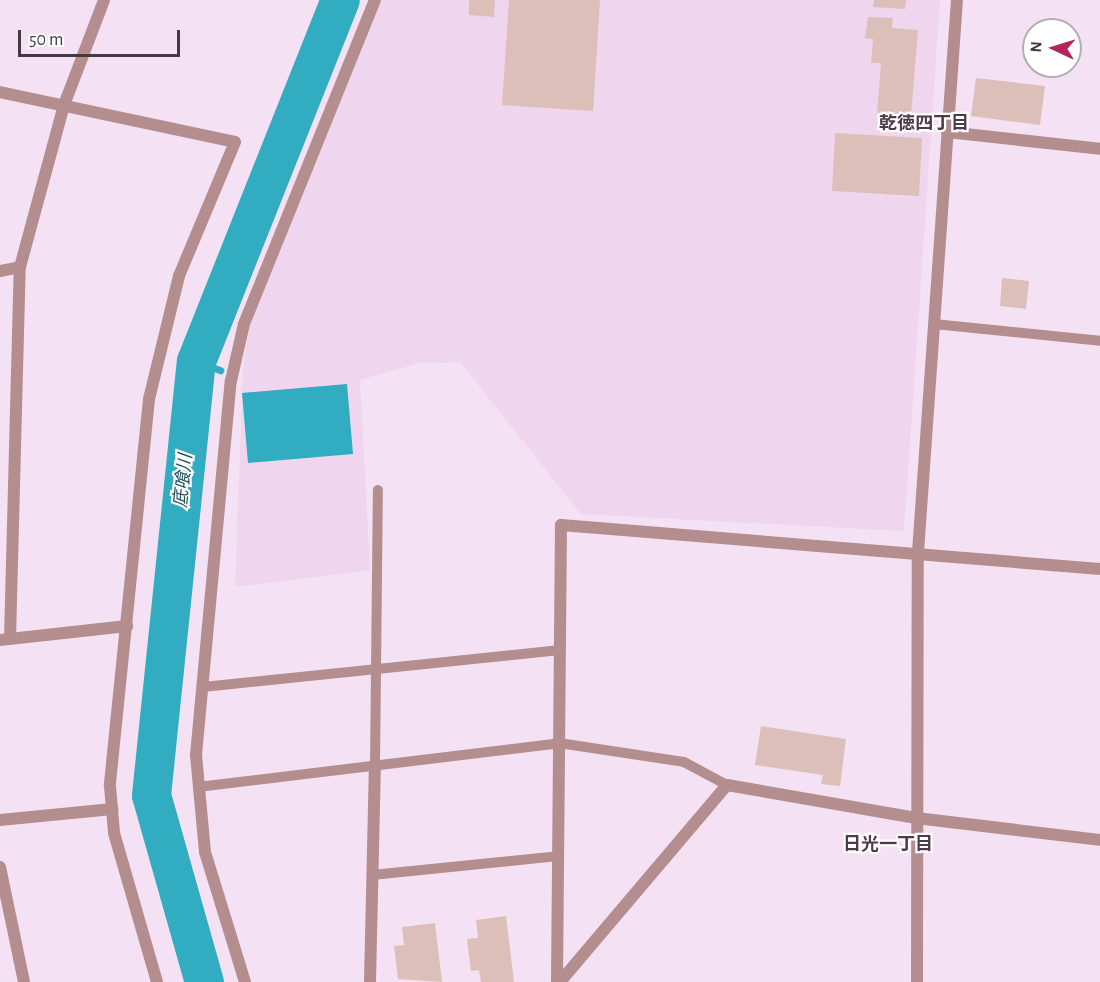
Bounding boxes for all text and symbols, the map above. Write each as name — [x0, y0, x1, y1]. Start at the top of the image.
scale bar — [21, 18, 183, 56]
north arrow — [1022, 18, 1082, 78]
text: 50 m — [29, 31, 63, 49]
text: N — [1028, 41, 1044, 53]
district label: 乾徳四丁目 — [879, 113, 969, 135]
water label: 底喰川 — [170, 453, 198, 509]
district label: 日光一丁目 — [843, 834, 933, 856]

